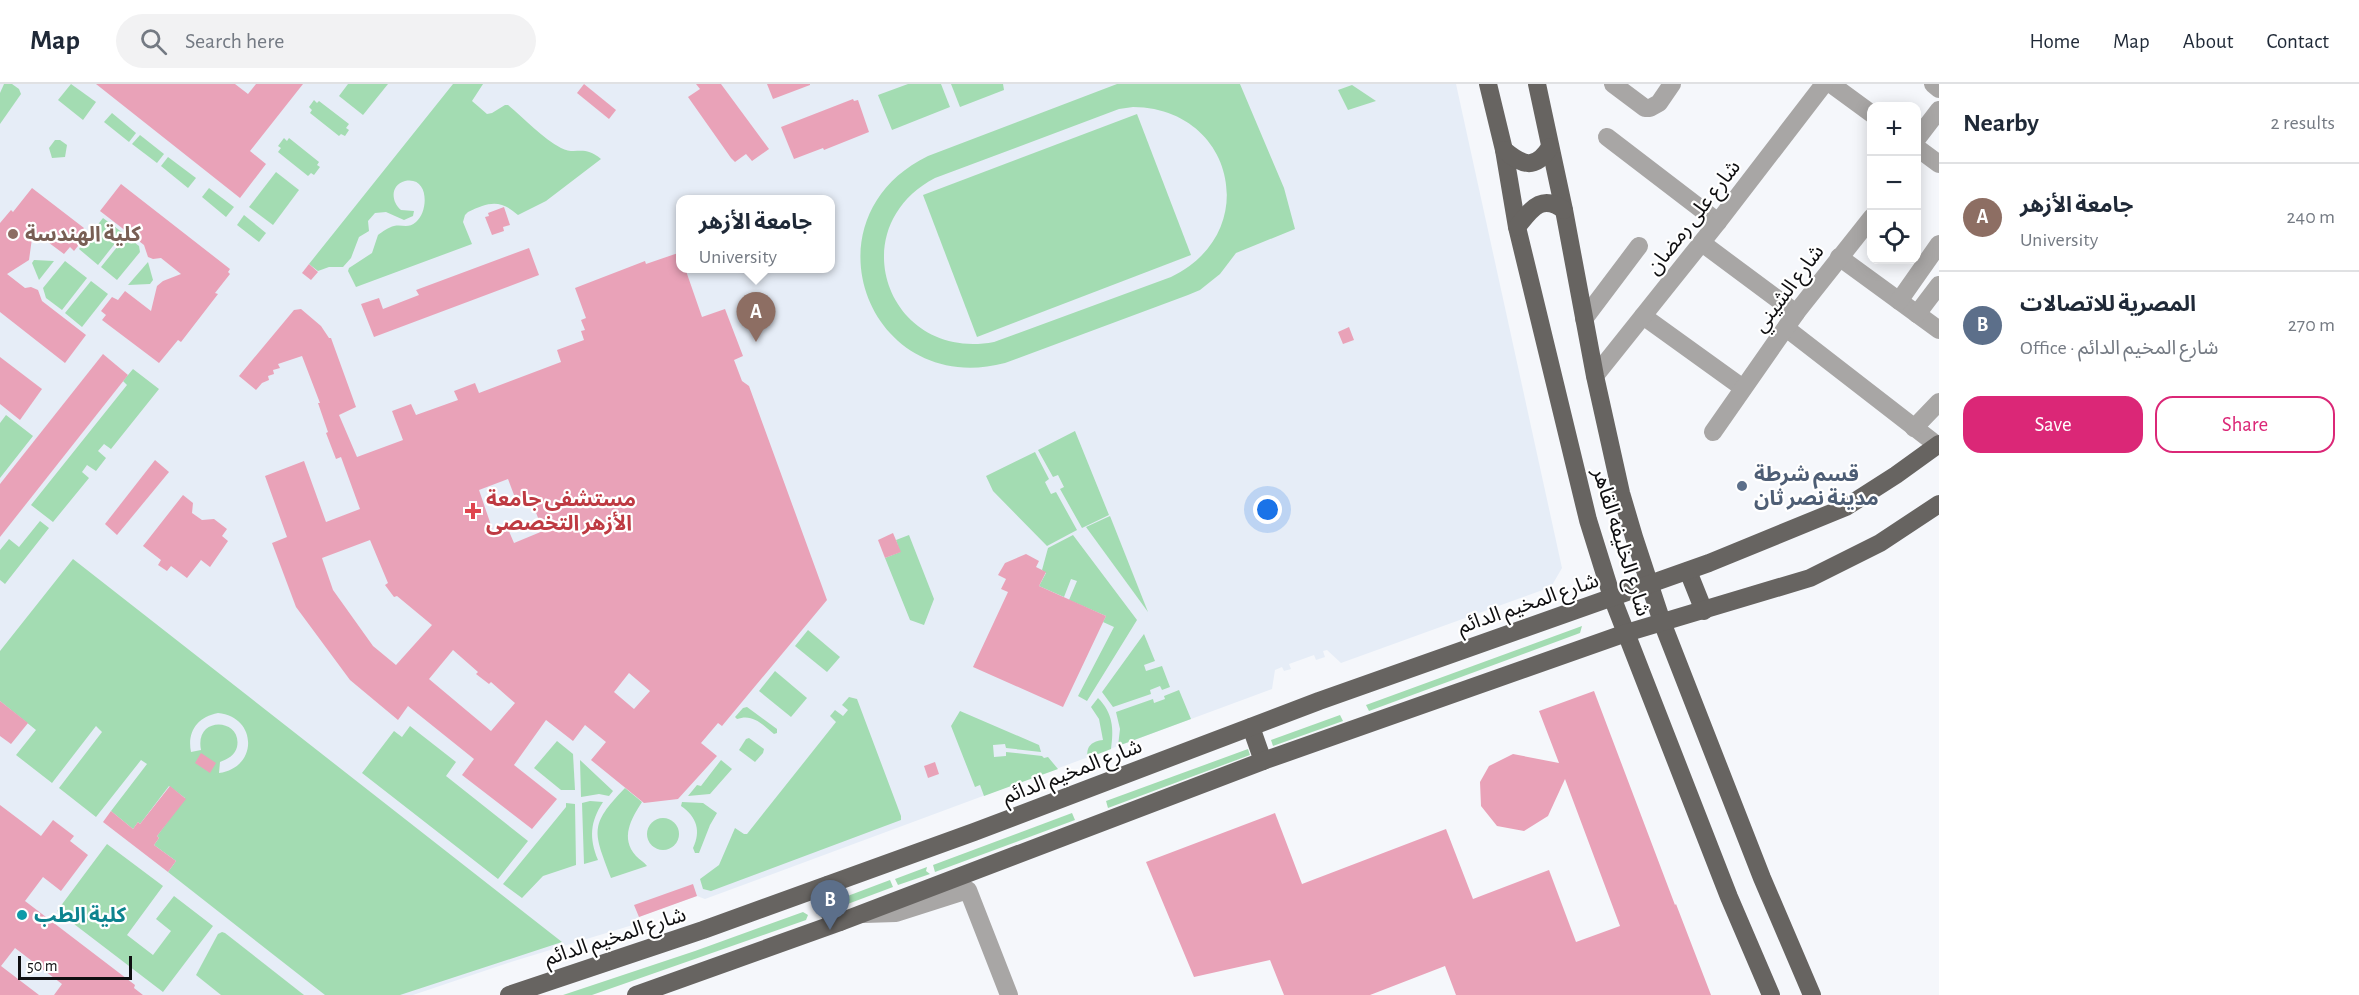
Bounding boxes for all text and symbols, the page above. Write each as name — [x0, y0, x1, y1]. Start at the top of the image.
search box — [116, 14, 536, 68]
icon: search — [137, 25, 170, 58]
text: Map — [30, 27, 80, 55]
text: Search here — [185, 30, 284, 52]
text: Home — [2029, 31, 2080, 52]
text: Map — [2113, 31, 2150, 52]
text: About — [2183, 31, 2233, 52]
text: Contact — [2266, 31, 2329, 52]
map controls — [1867, 102, 1921, 264]
button: + — [1867, 102, 1921, 156]
text: Nearby — [1963, 110, 2039, 136]
text: 2 results — [2271, 113, 2335, 133]
street label: شارع على رمضان — [1642, 156, 1747, 281]
button: − — [1867, 156, 1921, 210]
text: جامعة الأزهر — [2020, 194, 2133, 216]
popup — [676, 195, 835, 273]
text: A — [1977, 207, 1989, 227]
text: 240 m — [2286, 207, 2335, 227]
button: locate — [1867, 210, 1921, 264]
text: جامعة الأزهر — [699, 211, 812, 233]
place label: كلية الهندسة — [25, 224, 141, 246]
marker: كلية الهندسة — [6, 227, 20, 241]
text: University — [2020, 230, 2098, 250]
street label: شارع الشيني — [1749, 241, 1832, 339]
text: University — [699, 247, 777, 267]
pin: A — [736, 292, 776, 342]
text: المصرية للاتصالات — [2020, 293, 2196, 315]
text: B — [1977, 315, 1988, 335]
text: 270 m — [2288, 315, 2335, 335]
text: Office · شارع المخيم الدائم — [2020, 338, 2218, 358]
button: Save — [1963, 396, 2143, 453]
button: Share — [2155, 396, 2335, 453]
place label: قسم شرطة مدينة نصر ثان — [1754, 464, 1879, 510]
street label: شارع الخليفه القاهر — [1585, 465, 1654, 620]
marker: قسم شرطة مدينة نصر ثان — [1735, 479, 1749, 493]
place label: مستشفى جامعة الأزهر التخصصى — [486, 489, 636, 535]
your location — [1253, 495, 1282, 524]
marker: مستشفى جامعة الأزهر التخصصى — [464, 502, 482, 520]
street label: شارع المخيم الدائم — [1455, 570, 1603, 641]
street label: شارع المخيم الدائم — [1000, 735, 1146, 811]
pin: B — [810, 880, 850, 930]
street label: شارع المخيم الدائم — [542, 904, 690, 973]
place label: كلية الطب — [34, 905, 127, 927]
marker: كلية الطب — [15, 908, 29, 922]
scale bar — [18, 953, 132, 980]
text: 50 m — [27, 958, 58, 974]

